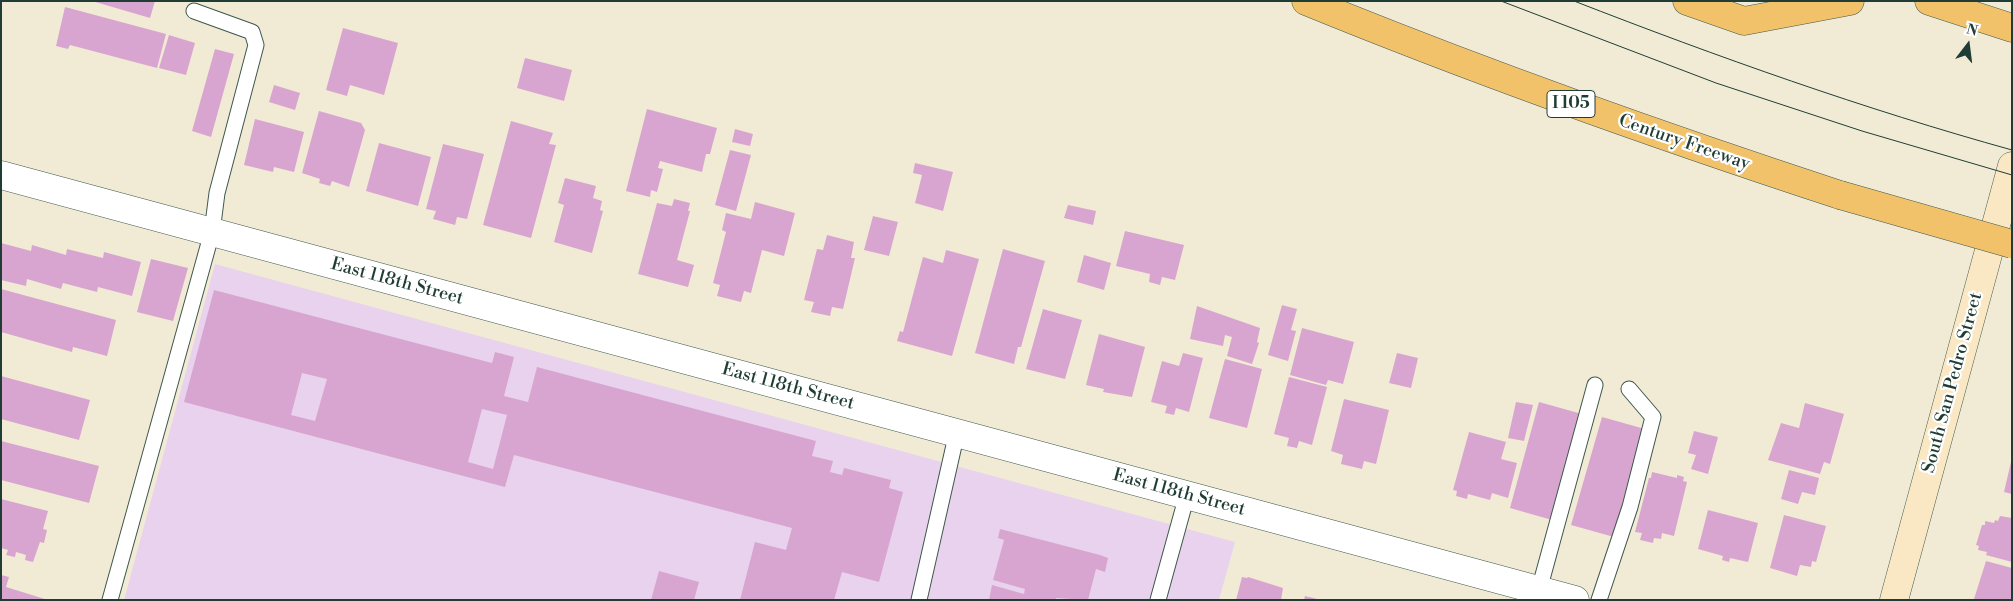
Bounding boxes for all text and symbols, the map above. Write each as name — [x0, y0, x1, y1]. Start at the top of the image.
north arrow — [1943, 20, 1993, 70]
text: N — [1964, 20, 1980, 41]
road number: I 105 — [1547, 90, 1595, 118]
street label: Century Freeway — [1616, 110, 1752, 176]
street label: East 118th Street — [328, 254, 466, 310]
street label: South San Pedro Street — [1918, 290, 1988, 476]
street label: East 118th Street — [719, 359, 857, 415]
street label: East 118th Street — [1110, 465, 1248, 521]

